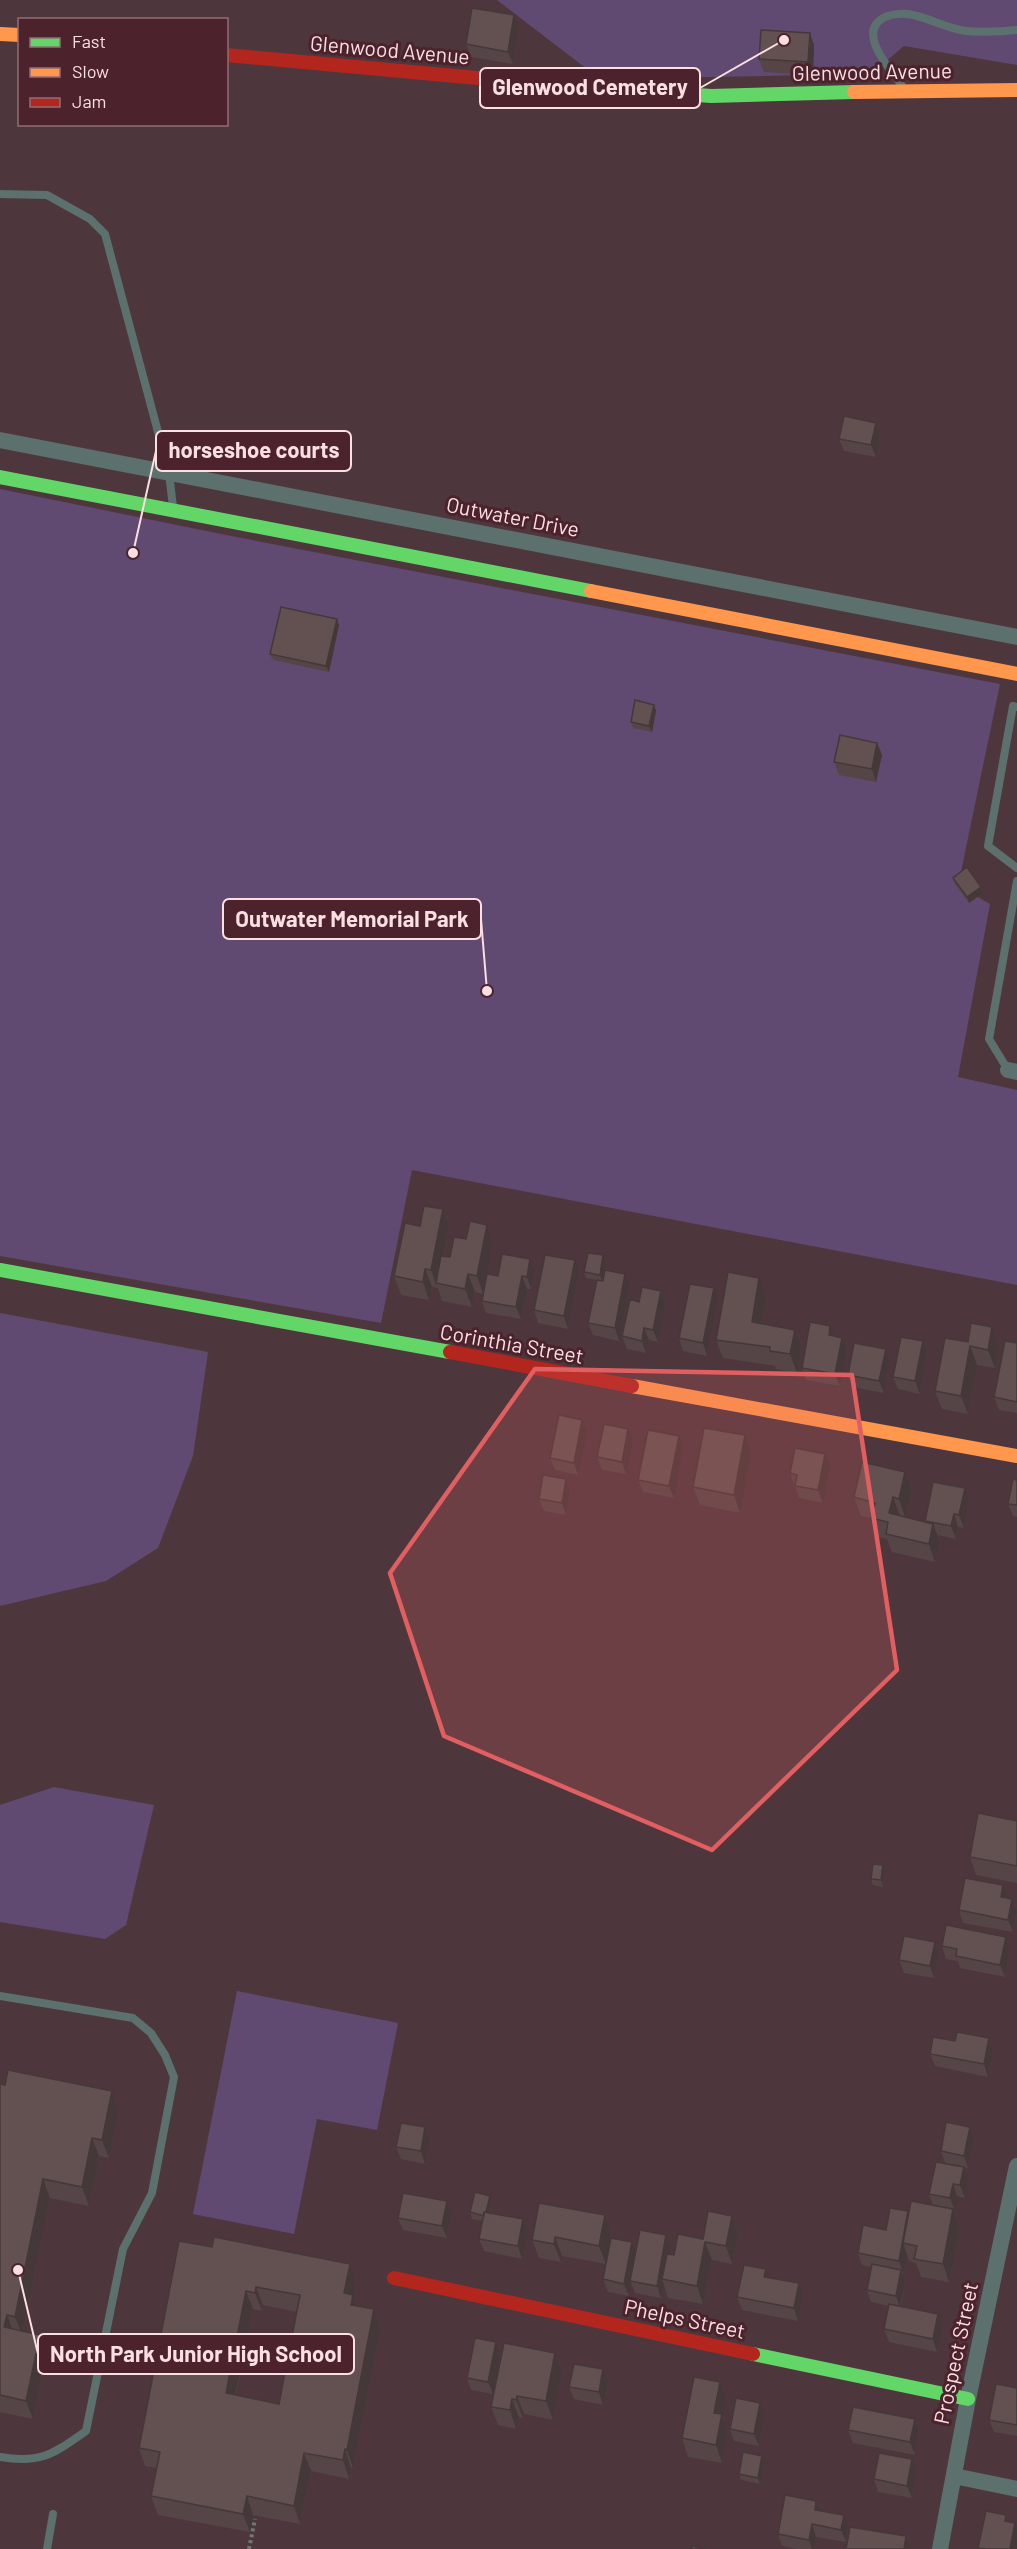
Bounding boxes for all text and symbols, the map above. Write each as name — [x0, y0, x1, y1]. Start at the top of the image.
legend — [18, 18, 228, 126]
text: Fast — [72, 30, 106, 52]
street label: Glenwood Avenue — [309, 30, 471, 68]
street label: Glenwood Avenue — [792, 57, 952, 85]
text: Slow — [72, 60, 109, 82]
callout: Glenwood Cemetery — [480, 68, 700, 108]
text: Glenwood Cemetery — [492, 73, 688, 99]
text: Jam — [72, 90, 106, 112]
callout: horseshoe courts — [156, 431, 351, 471]
text: horseshoe courts — [169, 436, 339, 462]
street label: Outwater Drive — [445, 491, 581, 541]
callout: Outwater Memorial Park — [223, 899, 481, 939]
text: Outwater Memorial Park — [235, 905, 469, 931]
street label: Corinthia Street — [438, 1318, 586, 1368]
street label: Prospect Street — [928, 2280, 982, 2426]
street label: Phelps Street — [622, 2293, 748, 2343]
callout: North Park Junior High School — [38, 2334, 354, 2374]
text: North Park Junior High School — [50, 2340, 342, 2366]

